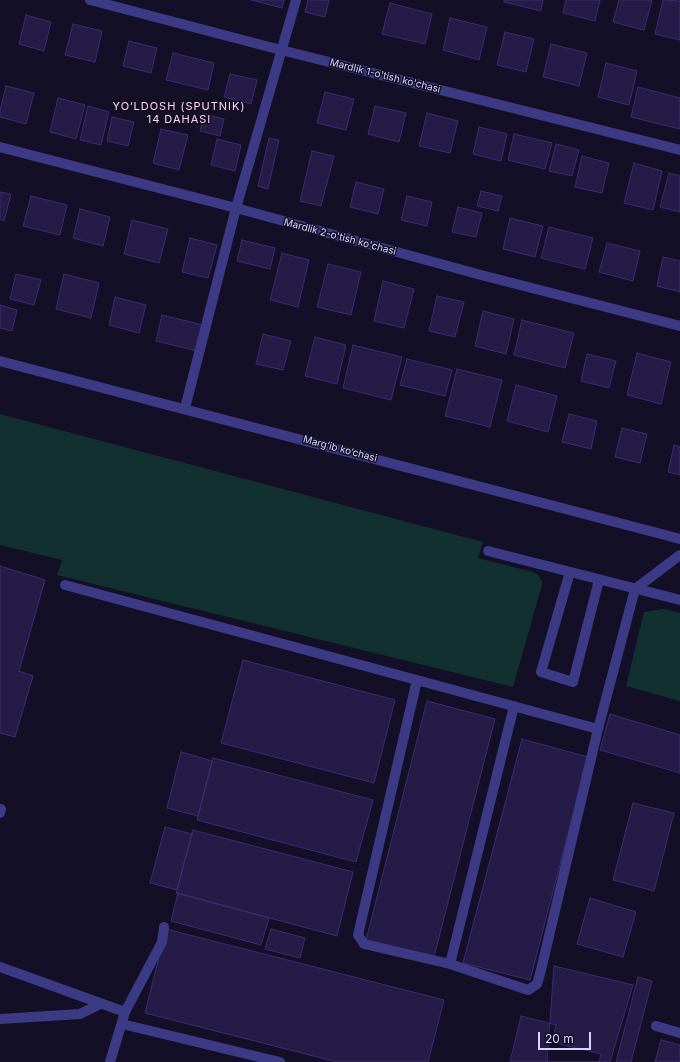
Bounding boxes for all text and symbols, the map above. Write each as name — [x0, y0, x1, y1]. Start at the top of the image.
street label: Mardlik 1-o'tish ko'chasi — [328, 56, 442, 96]
district label: YO‘LDOSH (SPUTNIK) 14 DAHASI — [113, 100, 245, 126]
street label: Mardlik 2-o'tish ko'chasi — [283, 216, 397, 258]
street label: Marg‘ib ko‘chasi — [302, 433, 378, 465]
scale bar — [540, 1024, 593, 1050]
text: 20 m — [545, 1031, 574, 1046]

